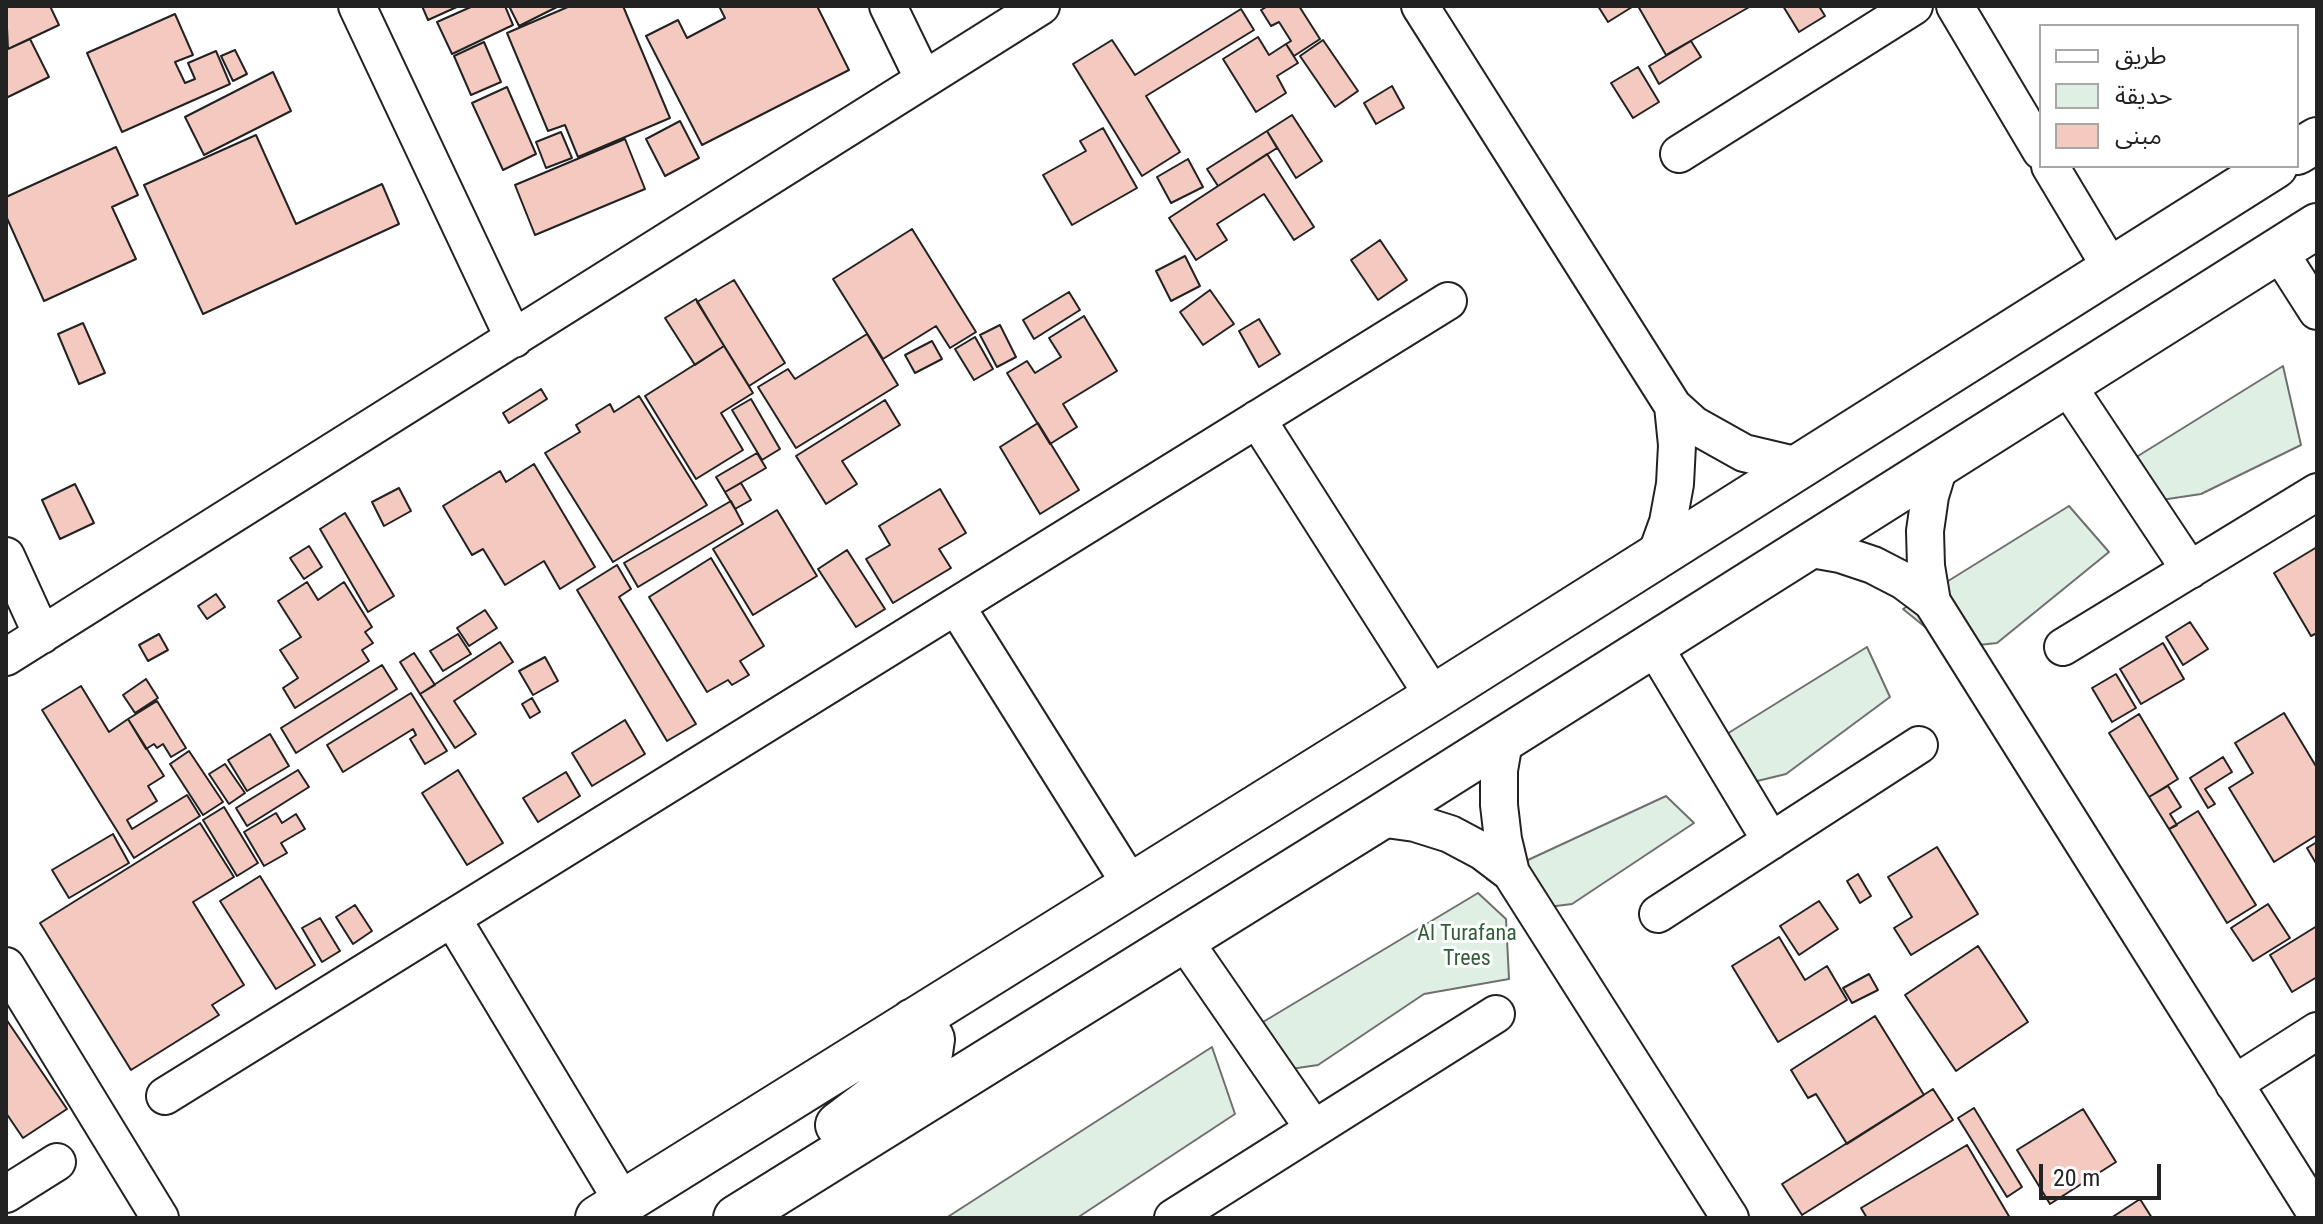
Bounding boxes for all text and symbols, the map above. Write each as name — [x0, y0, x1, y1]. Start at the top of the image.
legend — [2039, 24, 2299, 168]
text: طريق — [2115, 42, 2167, 70]
text: حديقة — [2115, 82, 2173, 110]
text: مبنى — [2115, 122, 2162, 150]
park label: Al Turafana Trees — [1417, 921, 1517, 972]
scale bar — [2043, 1148, 2165, 1198]
text: 20 m — [2053, 1164, 2100, 1192]

